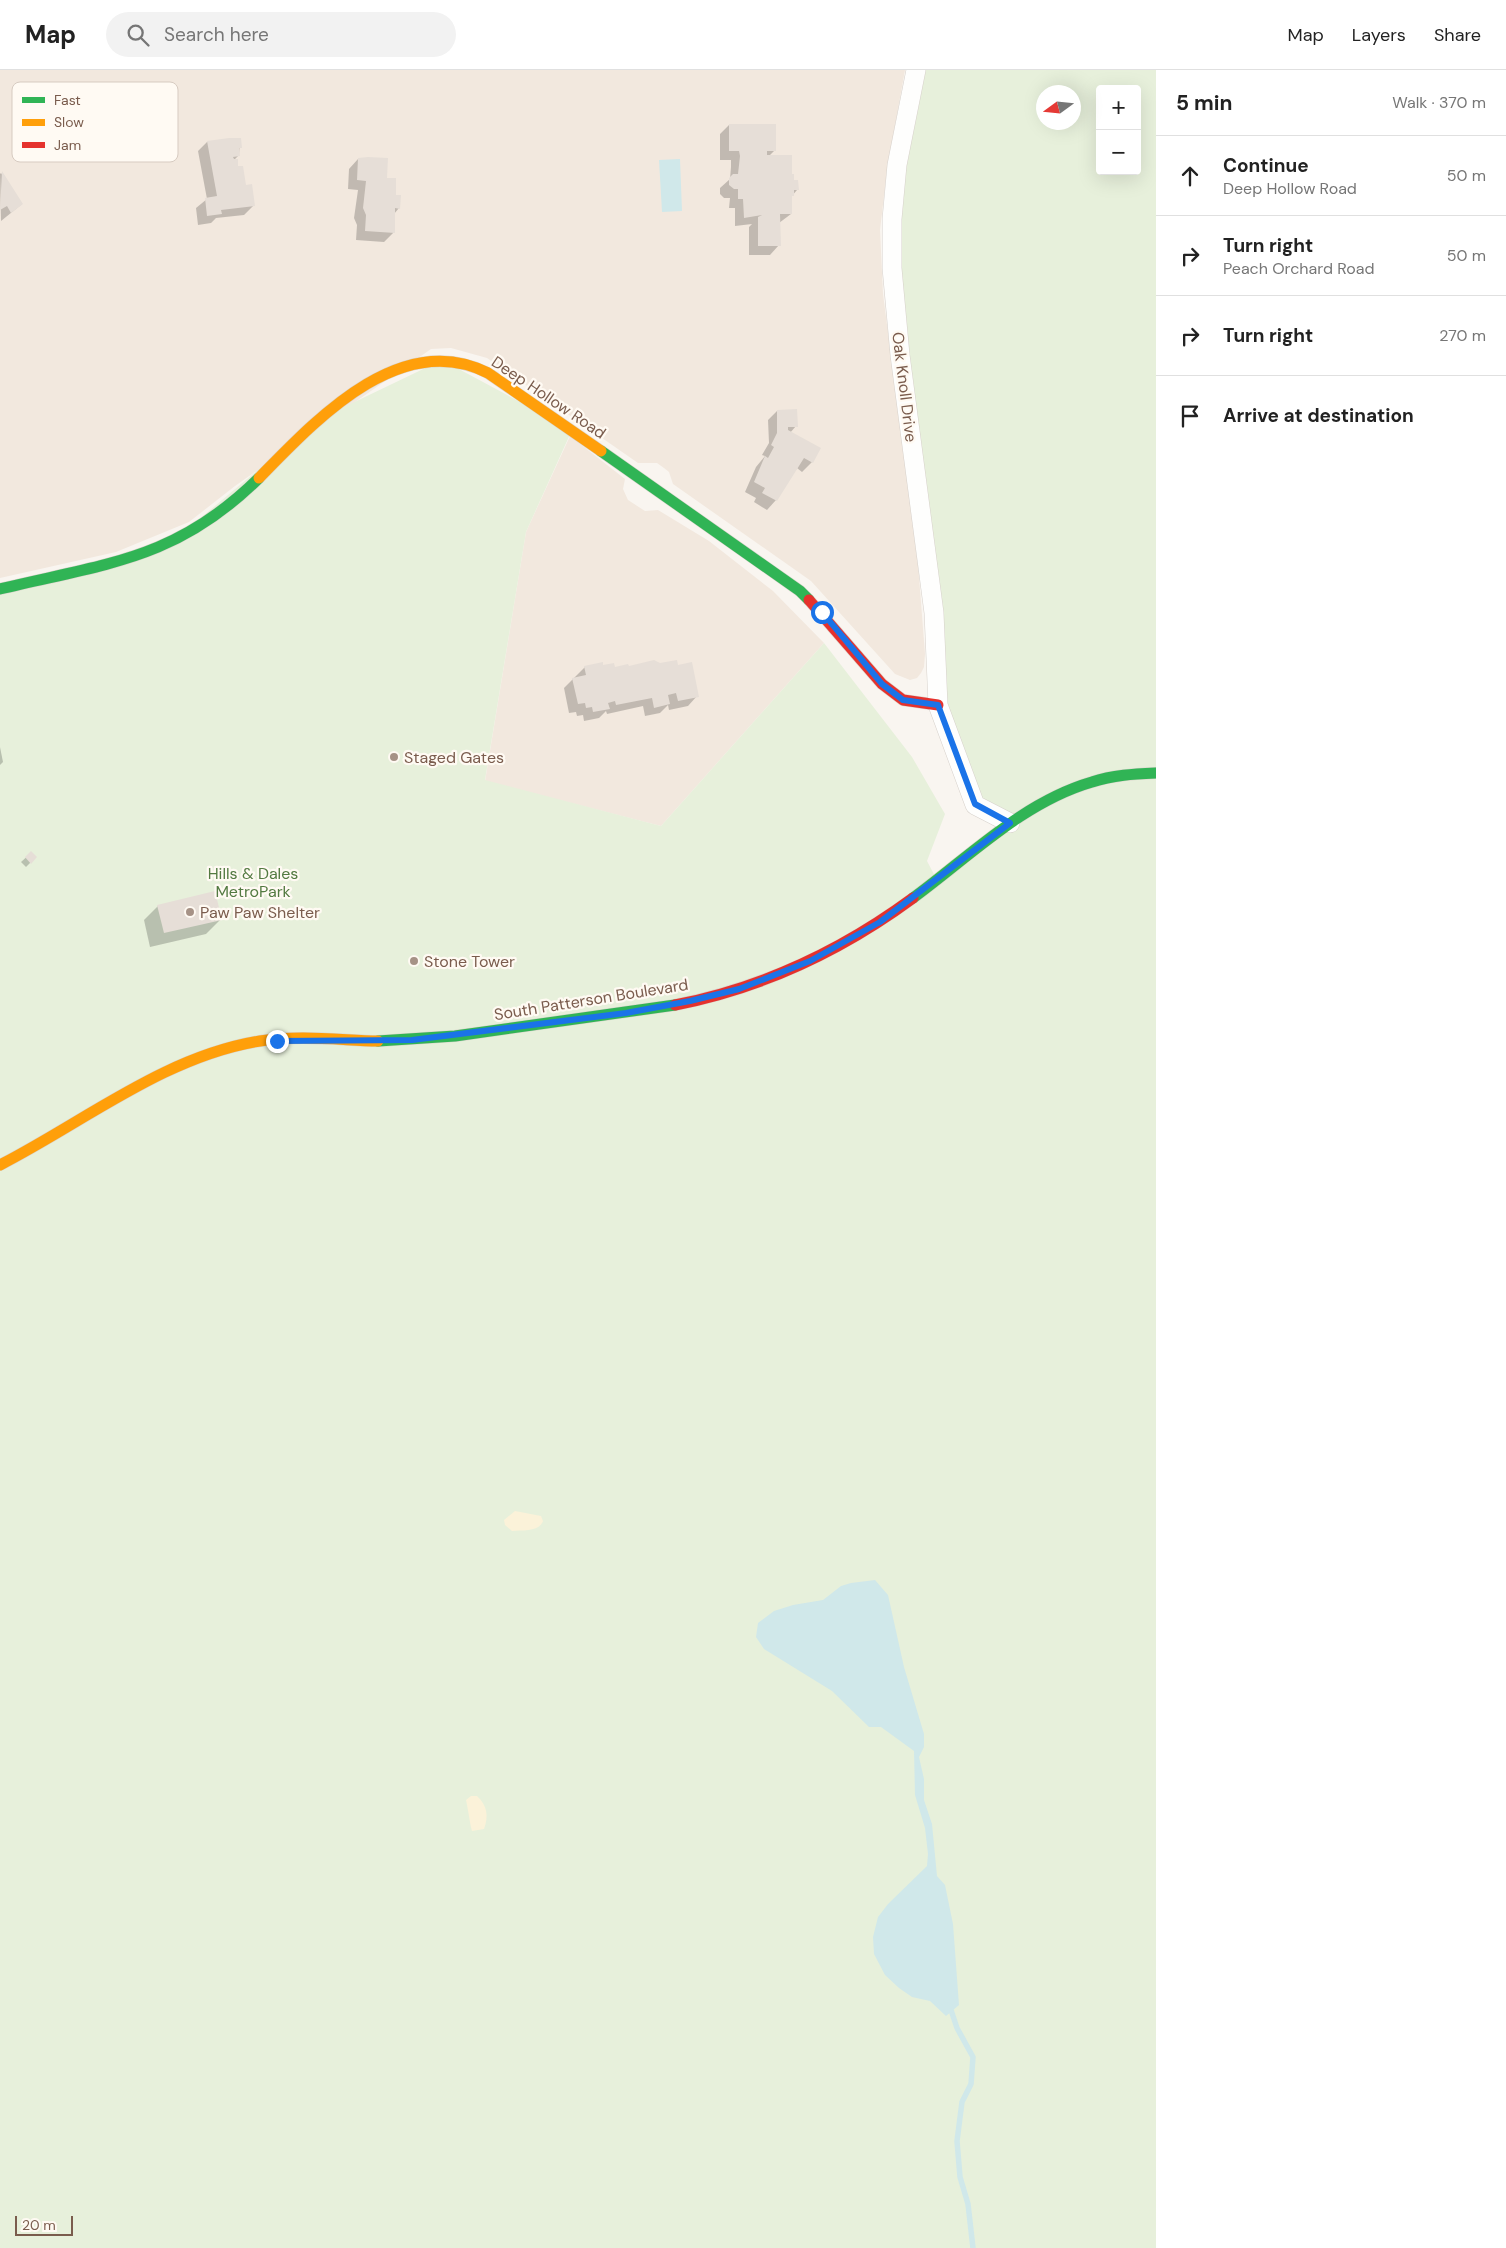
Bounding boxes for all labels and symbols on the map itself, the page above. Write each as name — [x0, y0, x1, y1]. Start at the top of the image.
legend — [12, 82, 178, 162]
north arrow — [1036, 85, 1081, 130]
text: Fast — [54, 91, 81, 109]
text: Slow — [54, 113, 84, 131]
text: Jam — [54, 136, 81, 154]
street label: Oak Knoll Drive — [887, 331, 922, 443]
street label: Deep Hollow Road — [487, 351, 610, 444]
route start — [811, 601, 834, 624]
place label: Staged Gates — [404, 747, 504, 768]
marker: Staged Gates — [388, 751, 400, 763]
park label: Hills & Dales MetroPark — [208, 863, 298, 902]
place label: Paw Paw Shelter — [200, 902, 320, 923]
marker: Paw Paw Shelter — [184, 906, 196, 918]
place label: Stone Tower — [424, 951, 515, 972]
marker: Stone Tower — [408, 955, 420, 967]
street label: South Patterson Boulevard — [492, 974, 690, 1025]
route end — [266, 1030, 289, 1053]
scale bar — [15, 2213, 72, 2236]

